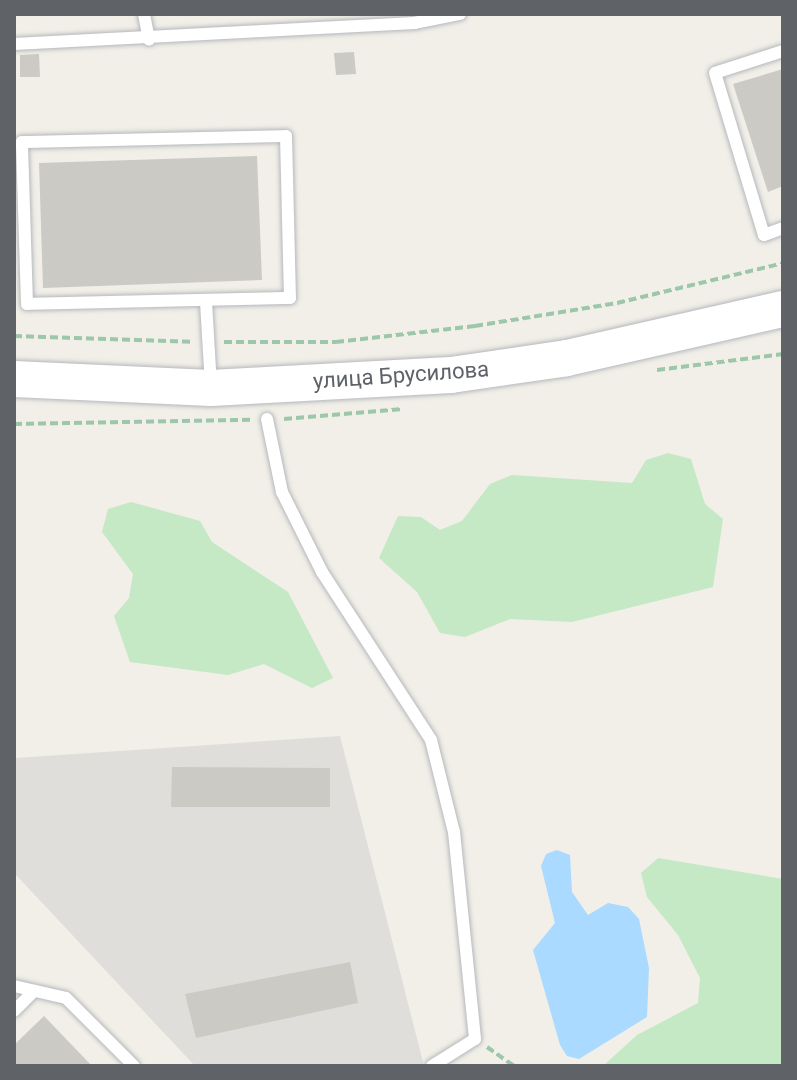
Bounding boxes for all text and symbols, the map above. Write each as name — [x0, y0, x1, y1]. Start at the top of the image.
street label: улица Брусилова — [312, 356, 490, 394]

